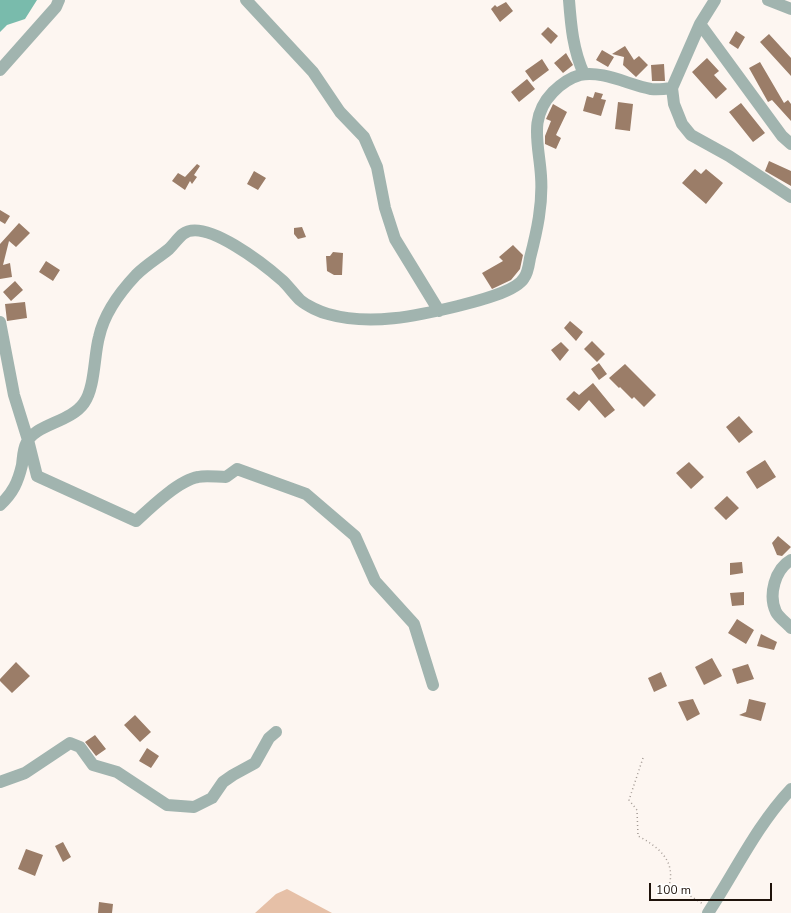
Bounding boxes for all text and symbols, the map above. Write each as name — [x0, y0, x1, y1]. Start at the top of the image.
scale bar — [651, 875, 774, 901]
text: 100 m — [656, 882, 691, 898]

